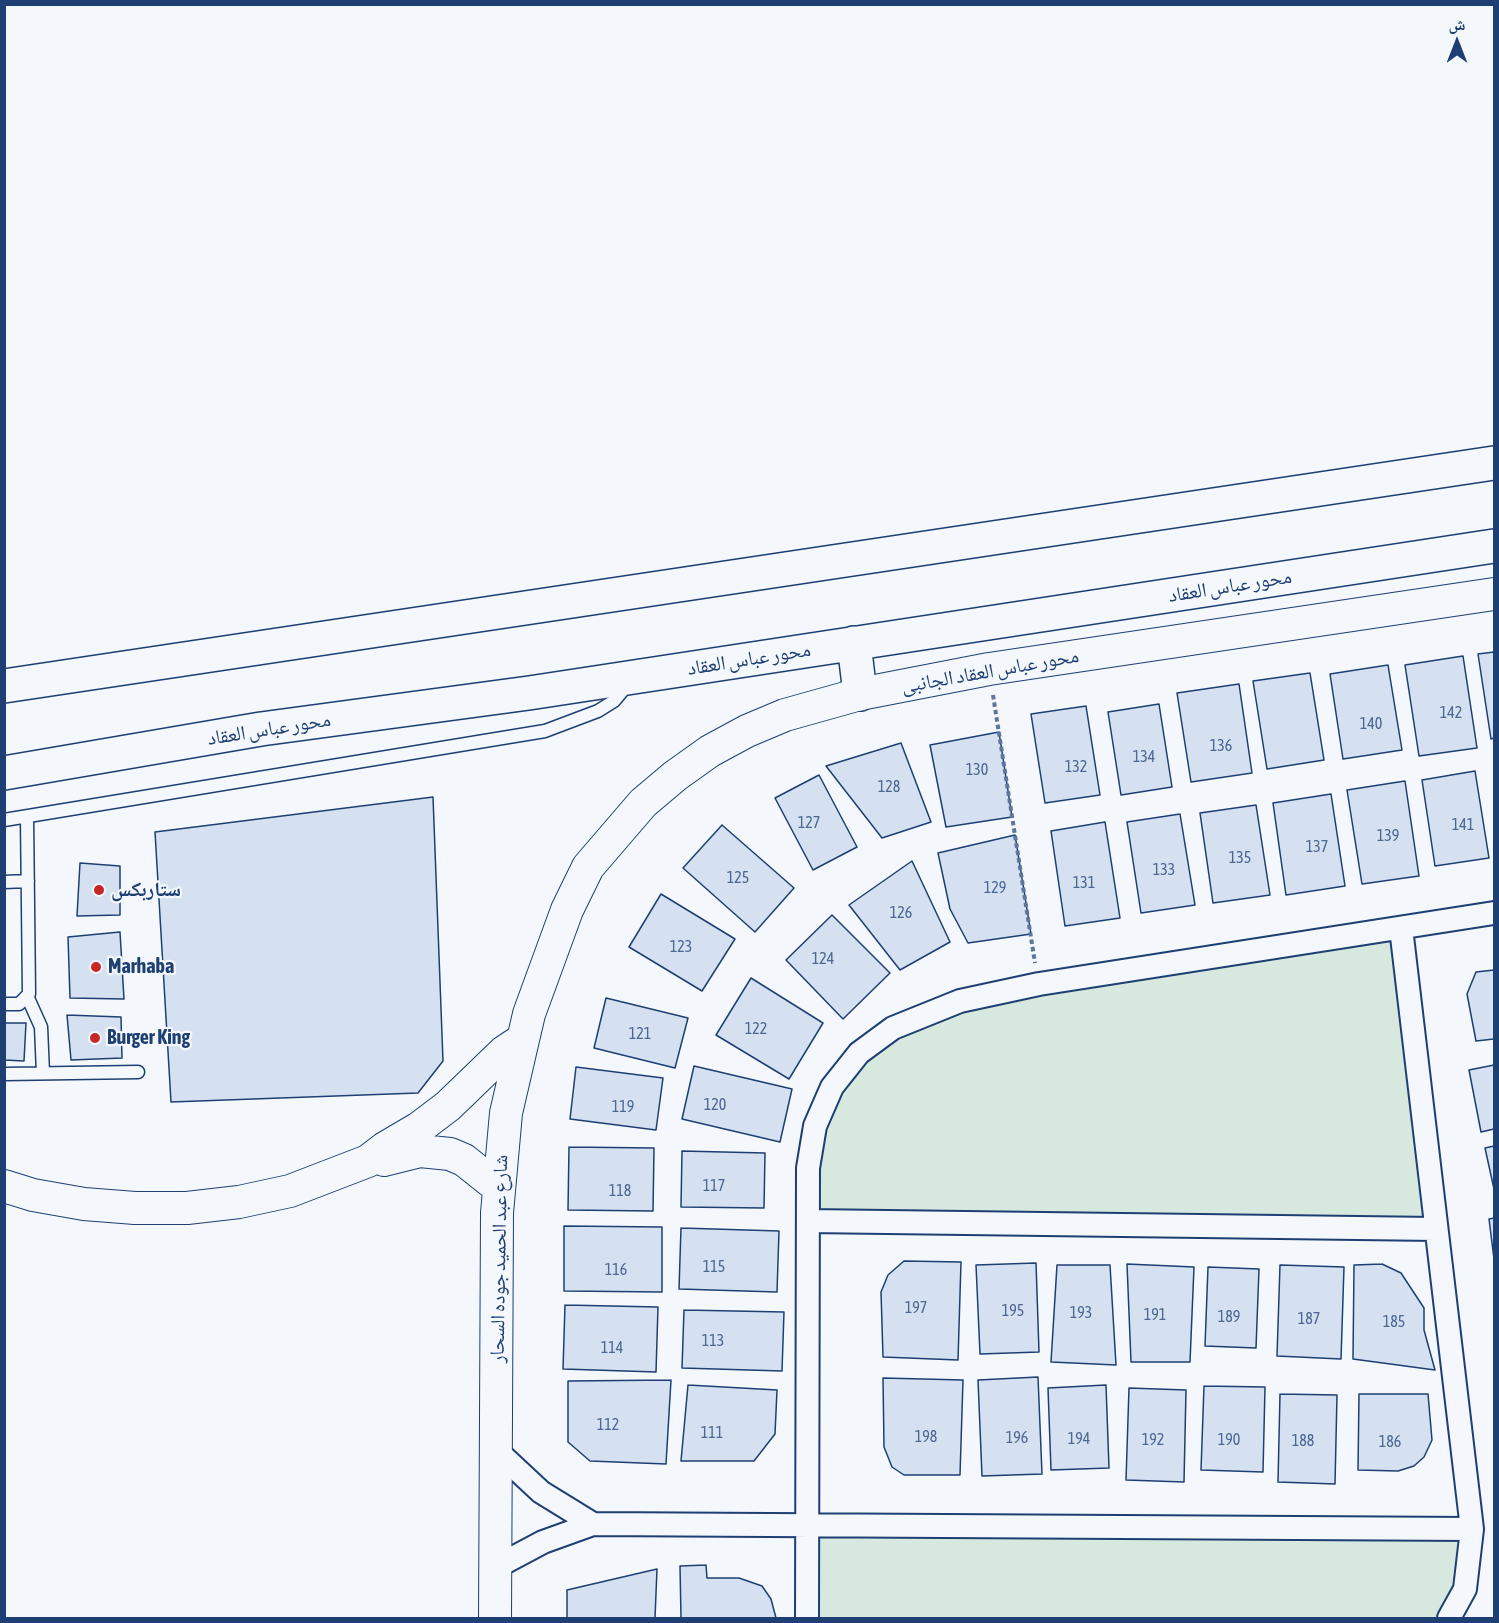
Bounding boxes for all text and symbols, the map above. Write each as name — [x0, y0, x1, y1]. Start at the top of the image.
north arrow — [1427, 12, 1487, 72]
text: ش — [1449, 15, 1465, 33]
street label: محور عباس العقاد — [1167, 564, 1293, 608]
street label: محور عباس العقاد — [686, 637, 812, 681]
street label: محور عباس العقاد الجانبى — [899, 644, 1081, 698]
house number: 142 — [1440, 703, 1462, 723]
street label: محور عباس العقاد — [206, 707, 332, 751]
house number: 140 — [1360, 714, 1382, 734]
house number: 136 — [1210, 736, 1232, 756]
house number: 134 — [1133, 747, 1155, 767]
house number: 132 — [1065, 757, 1087, 777]
house number: 130 — [966, 760, 988, 780]
house number: 128 — [878, 777, 900, 797]
house number: 127 — [798, 813, 820, 833]
house number: 141 — [1452, 815, 1474, 835]
house number: 139 — [1377, 826, 1399, 846]
house number: 137 — [1306, 837, 1328, 857]
house number: 135 — [1229, 848, 1251, 868]
house number: 133 — [1153, 860, 1175, 880]
house number: 125 — [727, 868, 749, 888]
house number: 131 — [1073, 873, 1095, 893]
place label: ستاربكس — [111, 878, 181, 902]
house number: 129 — [984, 878, 1006, 898]
marker: ستاربكس — [92, 883, 106, 897]
house number: 126 — [890, 903, 912, 923]
house number: 123 — [670, 937, 692, 957]
house number: 124 — [812, 949, 834, 969]
place label: Marhaba — [108, 955, 174, 979]
marker: Marhaba — [89, 960, 103, 974]
house number: 122 — [745, 1019, 767, 1039]
house number: 121 — [629, 1024, 651, 1044]
place label: Burger King — [107, 1026, 190, 1050]
marker: Burger King — [88, 1031, 102, 1045]
house number: 120 — [704, 1095, 726, 1115]
house number: 119 — [612, 1097, 634, 1117]
street label: شارع عبد الحميد جوده السحار — [485, 1155, 513, 1363]
house number: 117 — [703, 1176, 725, 1196]
house number: 118 — [609, 1181, 631, 1201]
house number: 115 — [703, 1257, 725, 1277]
house number: 116 — [605, 1260, 627, 1280]
house number: 197 — [905, 1298, 927, 1318]
house number: 195 — [1002, 1301, 1024, 1321]
house number: 193 — [1070, 1303, 1092, 1323]
house number: 191 — [1144, 1305, 1166, 1325]
house number: 189 — [1218, 1307, 1240, 1327]
house number: 187 — [1298, 1309, 1320, 1329]
house number: 185 — [1383, 1312, 1405, 1332]
house number: 113 — [702, 1331, 724, 1351]
house number: 114 — [601, 1338, 623, 1358]
house number: 112 — [597, 1415, 619, 1435]
house number: 111 — [701, 1423, 723, 1443]
house number: 198 — [915, 1427, 937, 1447]
house number: 196 — [1006, 1428, 1028, 1448]
house number: 194 — [1068, 1429, 1090, 1449]
house number: 192 — [1142, 1430, 1164, 1450]
house number: 190 — [1218, 1430, 1240, 1450]
house number: 188 — [1292, 1431, 1314, 1451]
house number: 186 — [1379, 1432, 1401, 1452]

